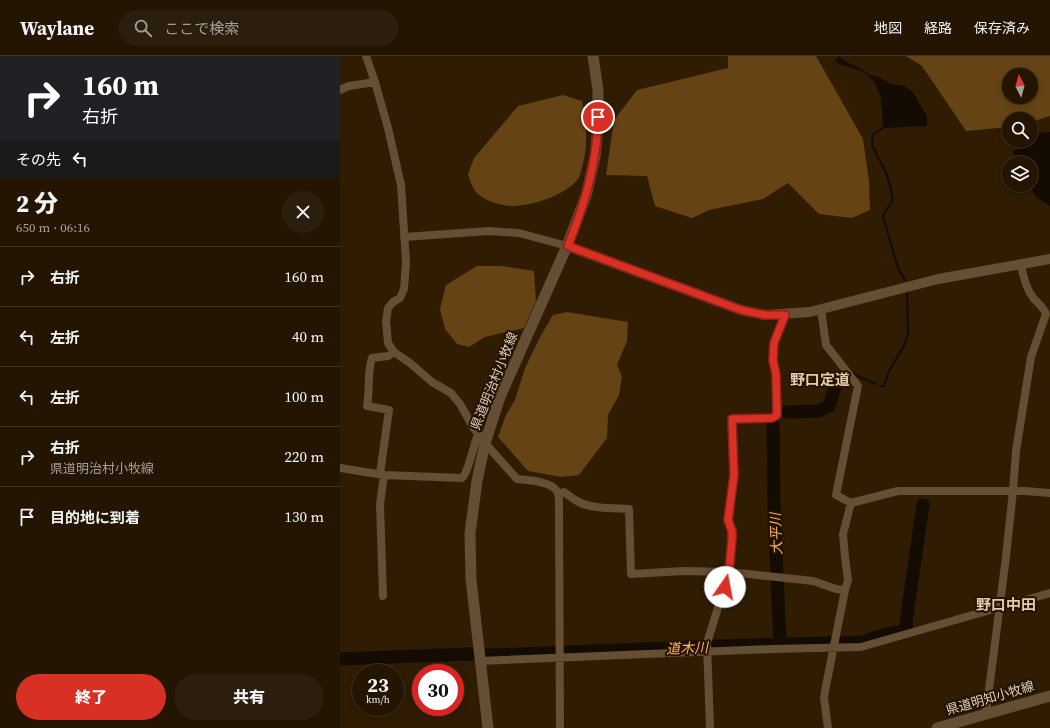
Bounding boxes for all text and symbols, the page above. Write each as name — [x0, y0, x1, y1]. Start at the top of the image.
search box — [118, 10, 398, 46]
text: Waylane — [20, 15, 94, 41]
icon: search — [132, 17, 154, 39]
text: ここで検索 — [164, 18, 239, 39]
text: 地図 — [874, 18, 902, 38]
text: 経路 — [924, 18, 952, 38]
text: 保存済み — [974, 18, 1030, 38]
text: 160 m — [82, 66, 159, 104]
north arrow — [1002, 68, 1038, 104]
map controls — [1002, 68, 1038, 192]
icon: right — [16, 72, 68, 124]
pin — [581, 100, 615, 134]
text: 右折 — [82, 104, 118, 129]
icon: arrive — [587, 106, 609, 128]
button: search — [1002, 112, 1038, 148]
icon: left — [69, 148, 91, 170]
text: その先 — [16, 149, 61, 170]
button: layers — [1002, 156, 1038, 192]
text: 2 分 — [16, 187, 58, 220]
button: close — [282, 191, 324, 233]
text: 650 m · 06:16 — [16, 219, 90, 236]
icon: right — [16, 266, 38, 288]
text: 160 m — [284, 266, 324, 287]
text: 右折 — [50, 267, 80, 288]
icon: left — [16, 326, 38, 348]
text: 40 m — [292, 326, 324, 347]
text: 左折 — [50, 327, 80, 348]
street label: 県道明治村小牧線 — [467, 330, 521, 432]
district label: 野口定道 — [790, 369, 850, 390]
icon: left — [16, 386, 38, 408]
text: 100 m — [284, 386, 324, 407]
text: 左折 — [50, 387, 80, 408]
text: 右折 — [50, 437, 80, 458]
icon: right — [16, 446, 38, 468]
text: 220 m — [284, 446, 324, 467]
text: 県道明治村小牧線 — [50, 460, 154, 477]
icon: arrive — [16, 506, 38, 528]
text: 130 m — [284, 506, 324, 527]
text: 目的地に到着 — [50, 507, 140, 528]
water label: 大平川 — [765, 511, 787, 555]
position arrow — [704, 566, 746, 608]
district label: 野口中田 — [976, 594, 1036, 615]
water label: 道木川 — [666, 637, 710, 659]
speed limit sign: 30 — [412, 664, 464, 716]
text: 23 — [367, 671, 389, 699]
button: 終了 — [16, 674, 166, 720]
button: 共有 — [174, 674, 324, 720]
street label: 県道明知小牧線 — [944, 677, 1036, 719]
text: km/h — [366, 693, 390, 706]

